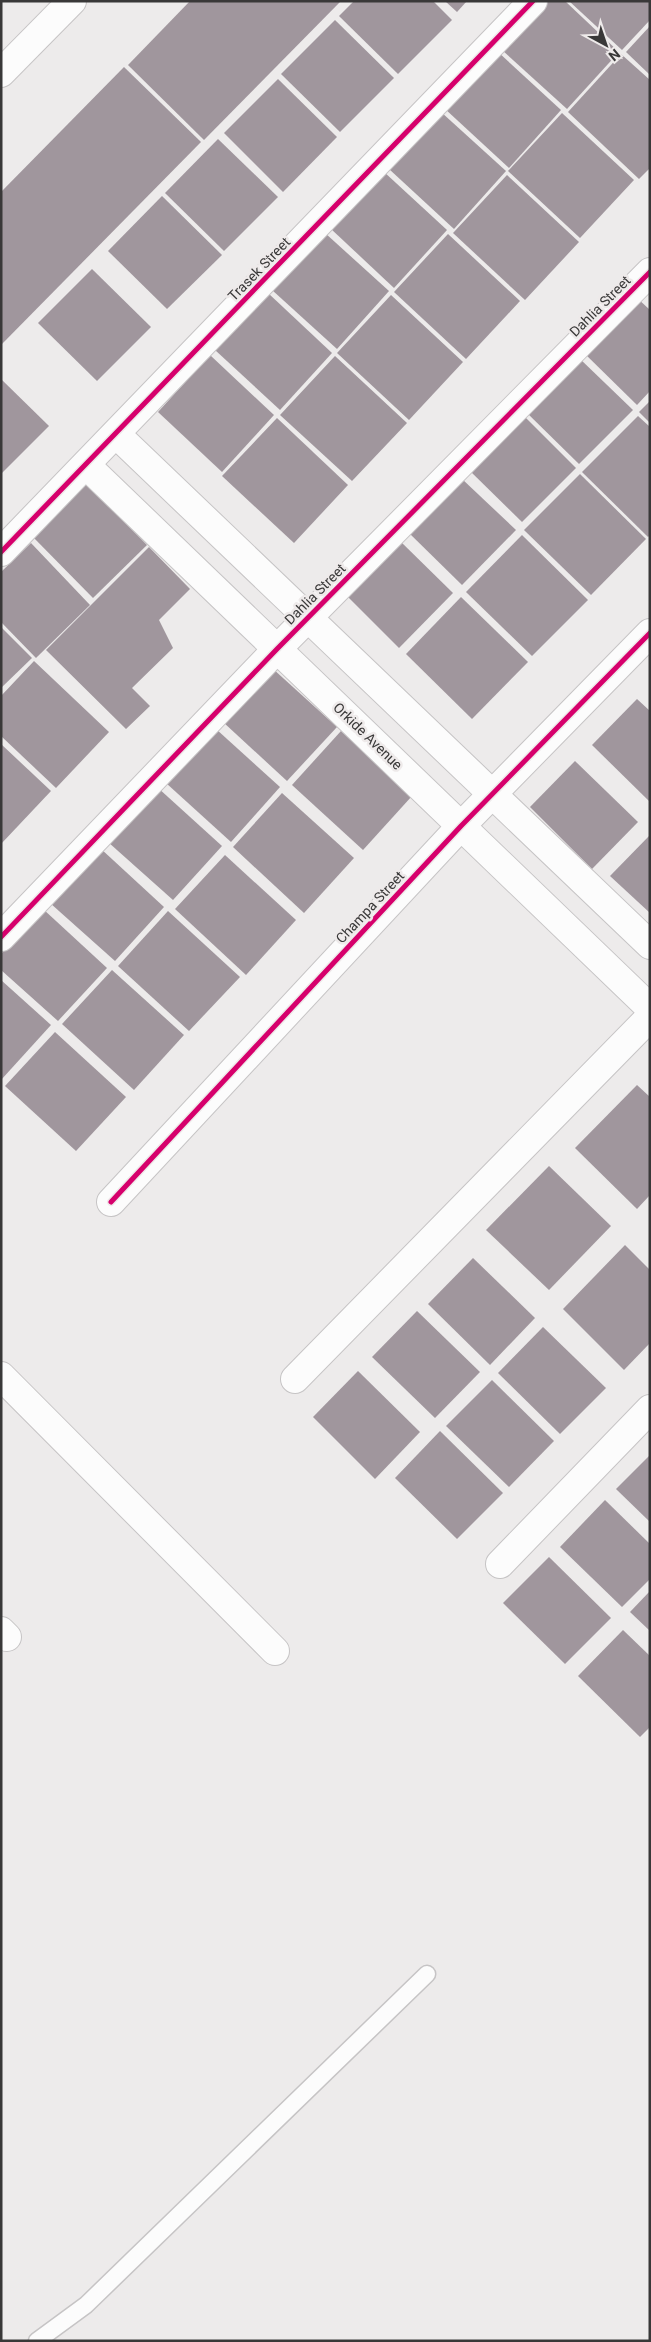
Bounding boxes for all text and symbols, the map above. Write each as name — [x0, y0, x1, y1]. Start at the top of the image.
north arrow — [581, 20, 631, 70]
text: N — [605, 46, 623, 64]
street label: Trasek Street — [225, 234, 294, 304]
street label: Dahlia Street — [566, 272, 634, 340]
street label: Dahlia Street — [281, 560, 349, 628]
street label: Orkide Avenue — [330, 699, 406, 773]
street label: Champa Street — [333, 867, 408, 946]

